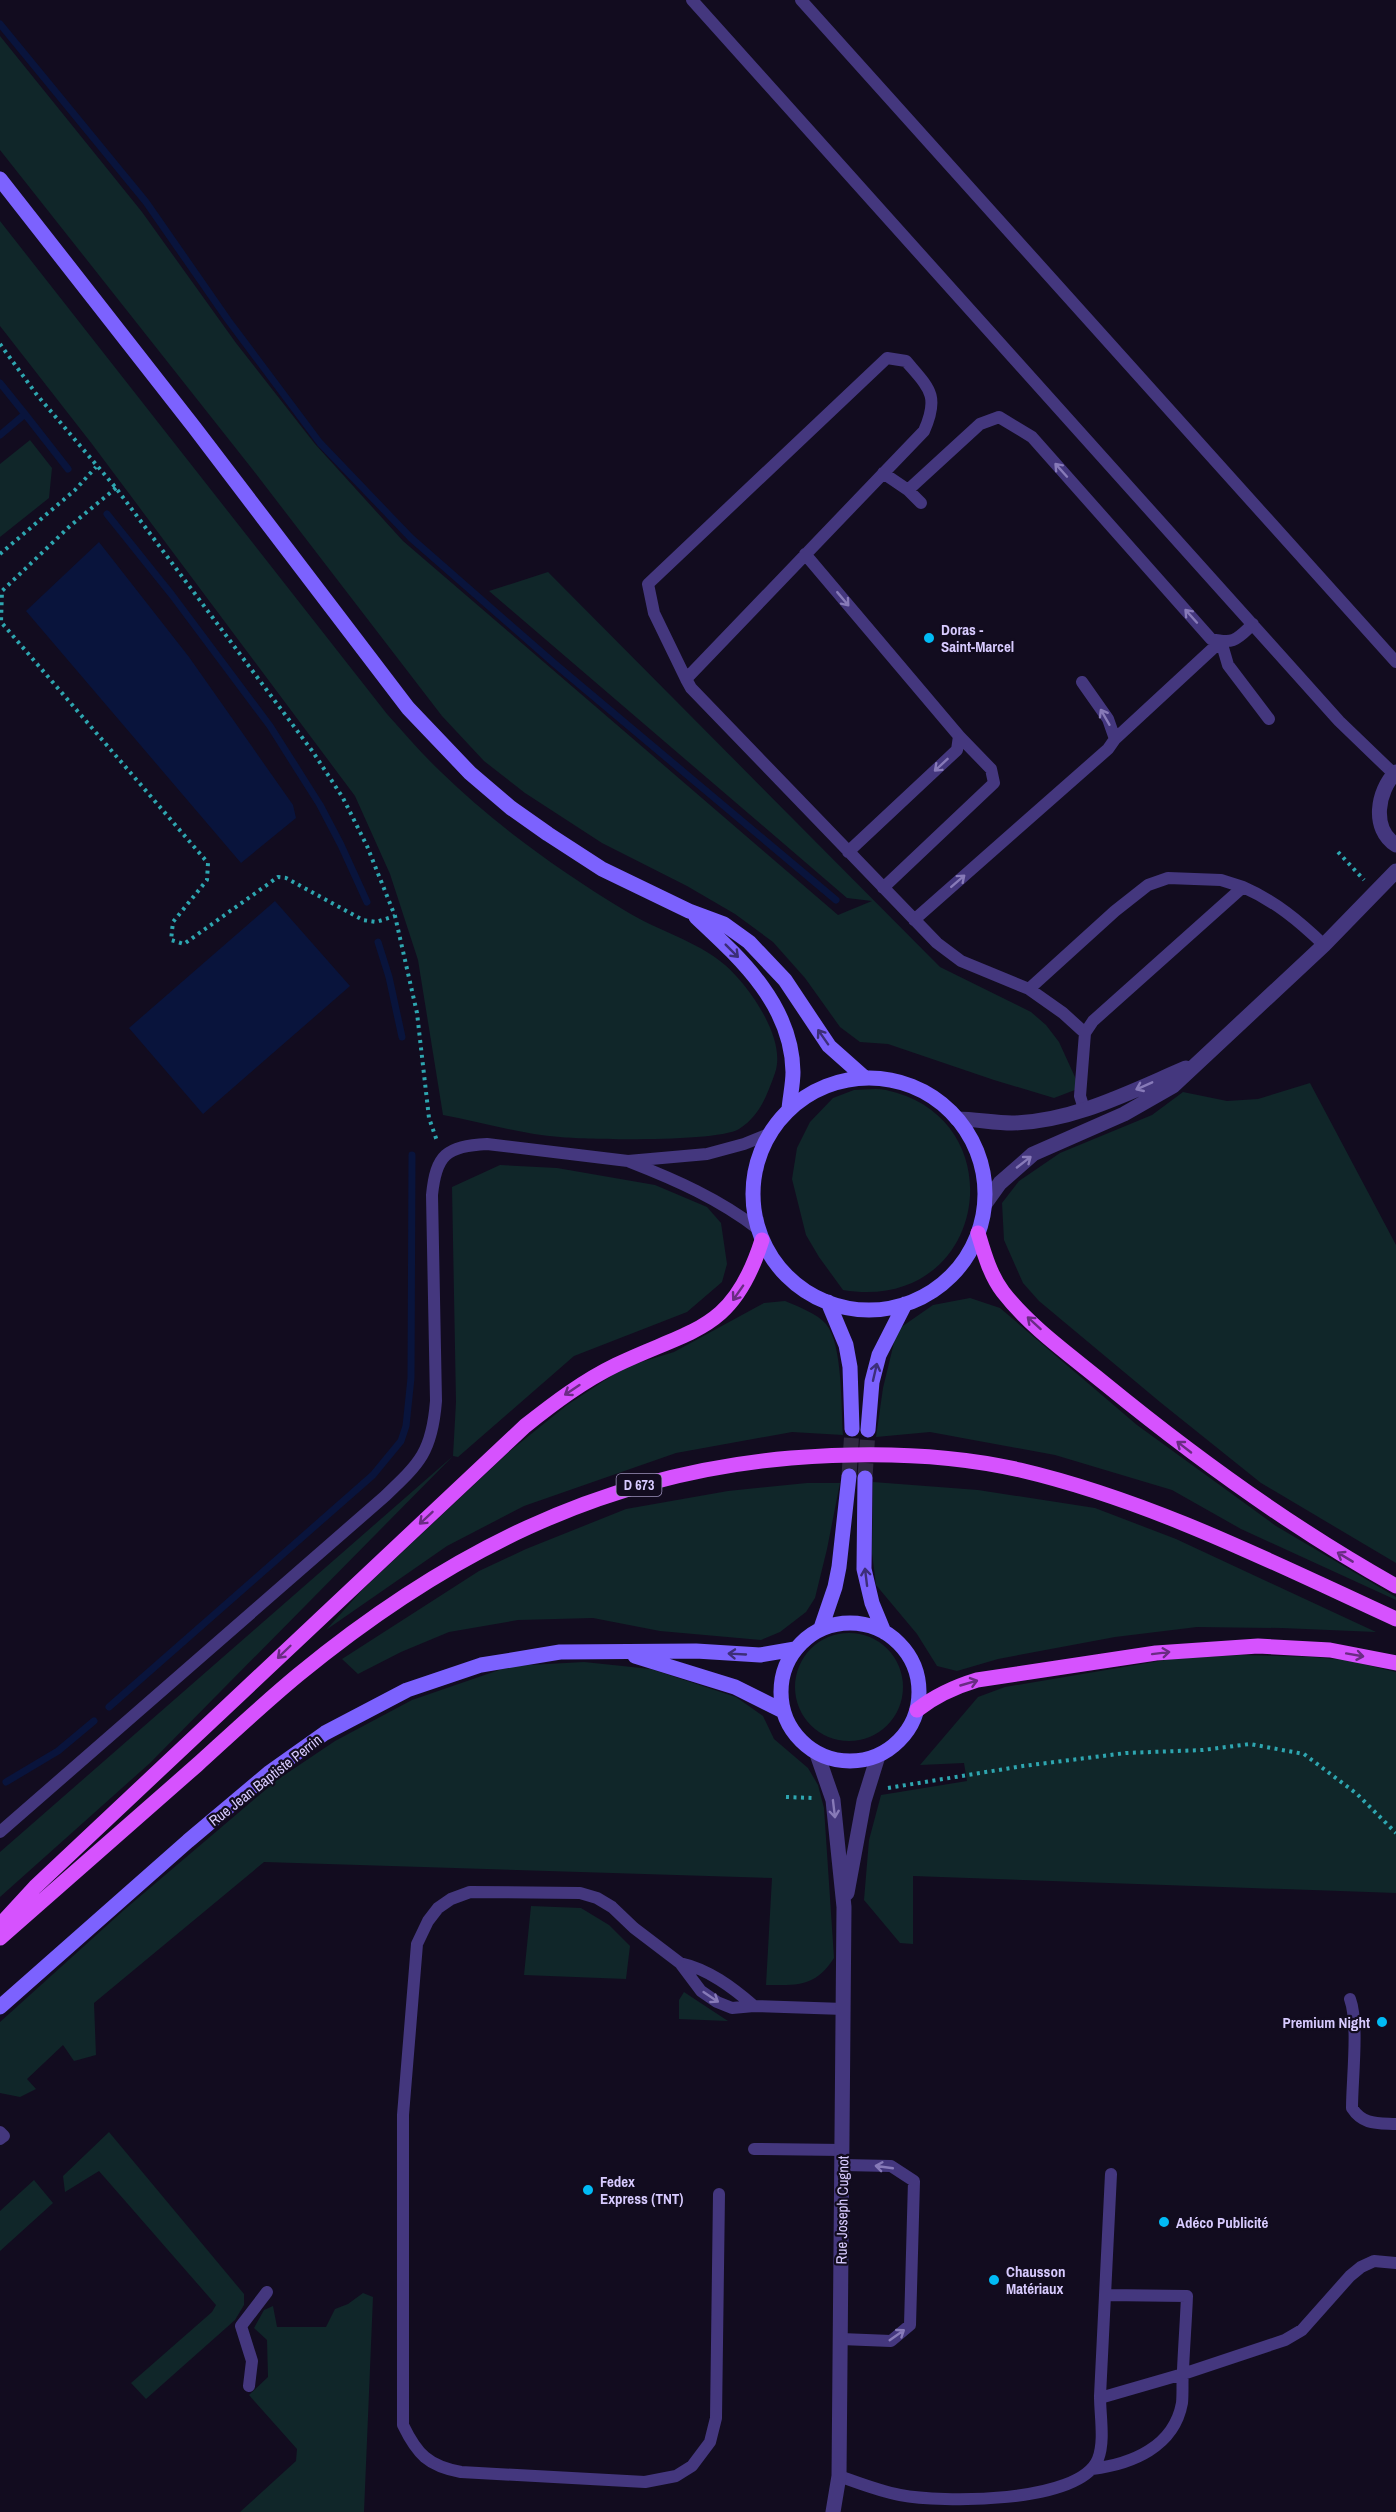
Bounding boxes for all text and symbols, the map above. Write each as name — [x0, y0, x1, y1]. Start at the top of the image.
one-way arrow — [1054, 463, 1068, 478]
one-way arrow — [836, 591, 850, 606]
one-way arrow — [1184, 609, 1198, 624]
place label: Doras - Saint-Marcel — [941, 619, 1014, 657]
marker: Doras - Saint-Marcel — [922, 631, 936, 645]
one-way arrow — [1099, 709, 1111, 726]
one-way arrow — [933, 758, 948, 772]
one-way arrow — [950, 874, 965, 888]
one-way arrow — [724, 943, 739, 958]
one-way arrow — [817, 1030, 829, 1046]
one-way arrow — [1135, 1081, 1153, 1093]
one-way arrow — [1016, 1155, 1032, 1168]
one-way arrow — [732, 1284, 744, 1301]
one-way arrow — [1026, 1316, 1041, 1330]
one-way arrow — [869, 1363, 881, 1382]
one-way arrow — [565, 1384, 581, 1396]
one-way arrow — [1176, 1441, 1192, 1454]
road number: D 673 — [616, 1474, 662, 1496]
one-way arrow — [418, 1511, 433, 1525]
one-way arrow — [1337, 1550, 1354, 1562]
one-way arrow — [860, 1567, 871, 1587]
one-way arrow — [276, 1645, 291, 1659]
one-way arrow — [1151, 1647, 1170, 1658]
one-way arrow — [727, 1648, 747, 1659]
one-way arrow — [1345, 1650, 1364, 1661]
one-way arrow — [959, 1677, 978, 1688]
street label: Rue Jean Baptiste Perrin — [204, 1729, 326, 1831]
one-way arrow — [828, 1799, 839, 1819]
one-way arrow — [702, 1991, 718, 2003]
place label: Premium Night — [1283, 2012, 1370, 2033]
marker: Premium Night — [1375, 2015, 1389, 2029]
street label: Rue Joseph Cugnot — [831, 2155, 853, 2265]
one-way arrow — [875, 2161, 895, 2172]
place label: Fedex Express (TNT) — [600, 2171, 683, 2209]
marker: Fedex Express (TNT) — [581, 2183, 595, 2197]
place label: Adéco Publicité — [1176, 2212, 1268, 2233]
marker: Adéco Publicité — [1157, 2215, 1171, 2229]
place label: Chausson Matériaux — [1006, 2261, 1065, 2299]
marker: Chausson Matériaux — [987, 2273, 1001, 2287]
one-way arrow — [889, 2329, 905, 2342]

